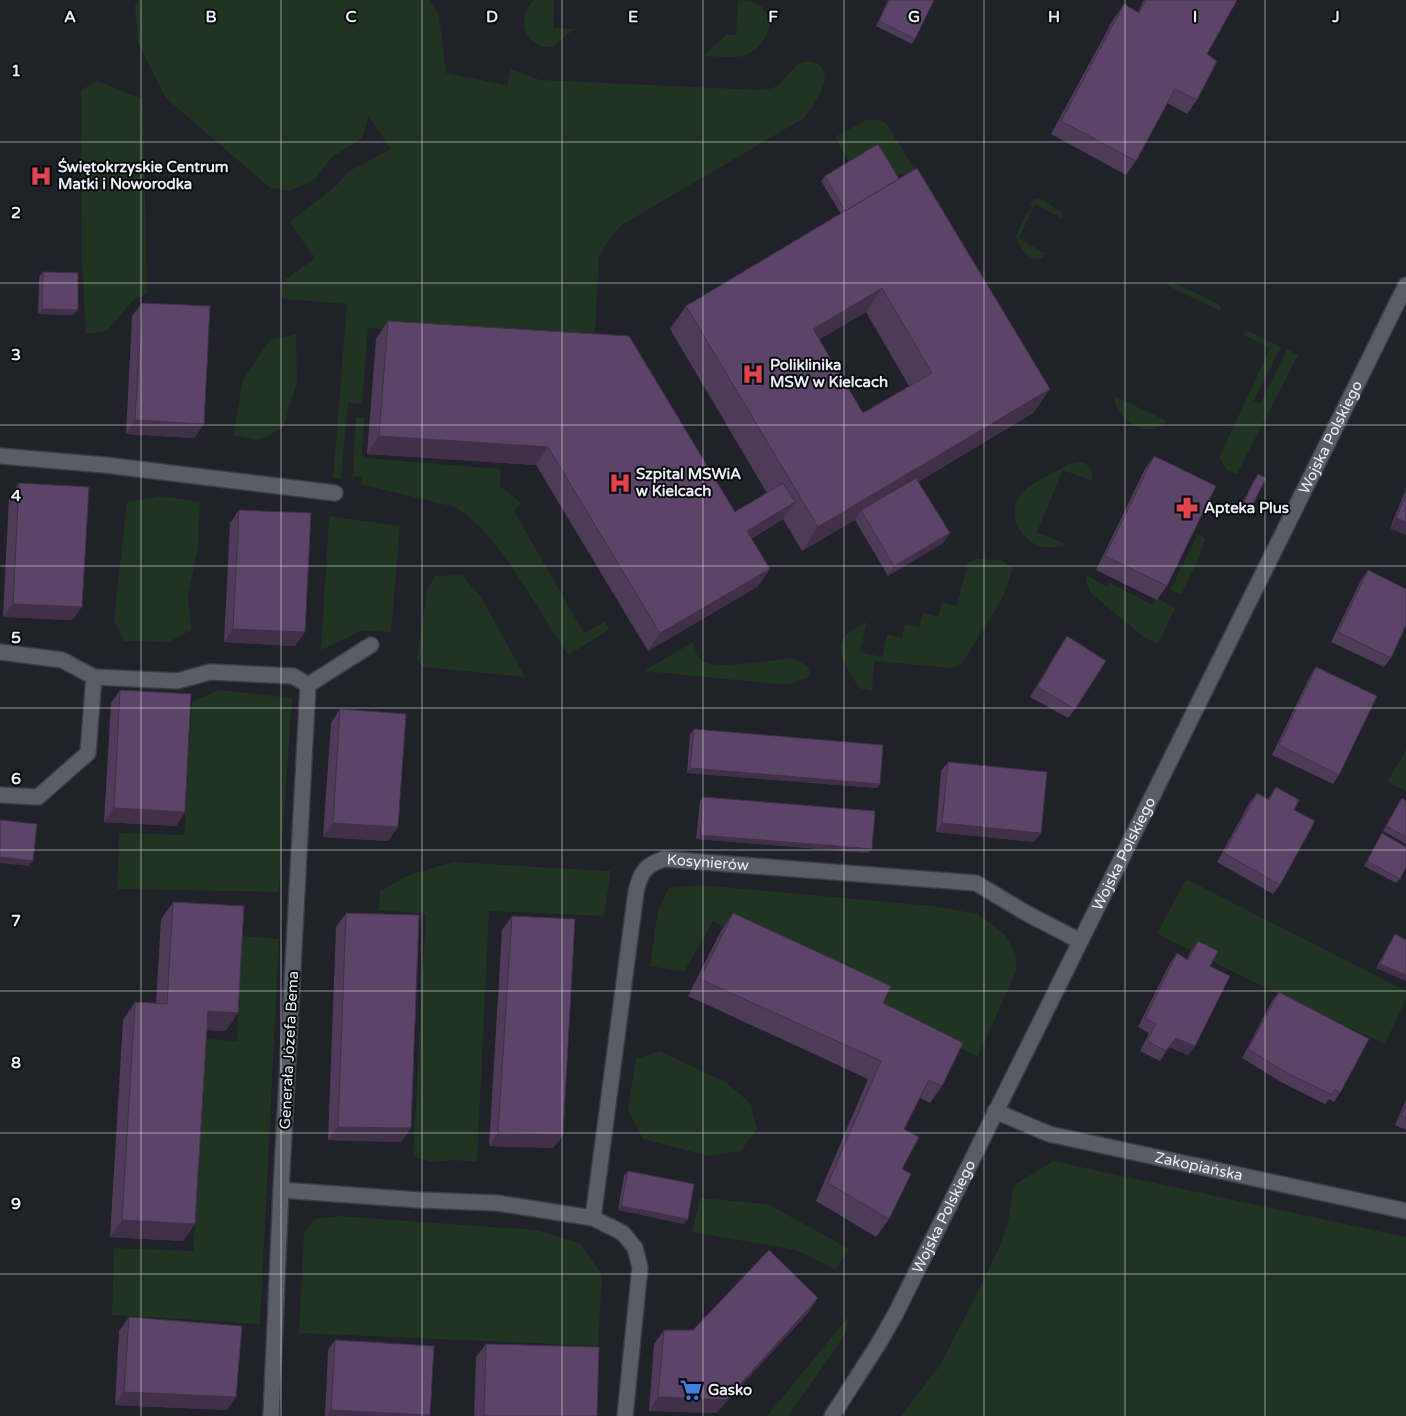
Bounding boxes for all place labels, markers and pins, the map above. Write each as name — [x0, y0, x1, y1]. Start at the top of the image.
place label: Świętokrzyskie Centrum Matki i Noworodka — [58, 157, 229, 193]
hospital icon: Świętokrzyskie Centrum Matki i Noworodka — [28, 163, 54, 189]
place label: Poliklinika MSW w Kielcach — [770, 356, 888, 391]
hospital icon: Poliklinika MSW w Kielcach — [740, 361, 766, 387]
place label: Szpital MSWiA w Kielcach — [636, 465, 741, 500]
hospital icon: Szpital MSWiA w Kielcach — [607, 470, 633, 496]
pharmacy icon: Apteka Plus — [1174, 495, 1200, 521]
place label: Apteka Plus — [1204, 499, 1289, 518]
supermarket icon: Gasko — [678, 1377, 704, 1403]
place label: Gasko — [708, 1381, 752, 1399]

